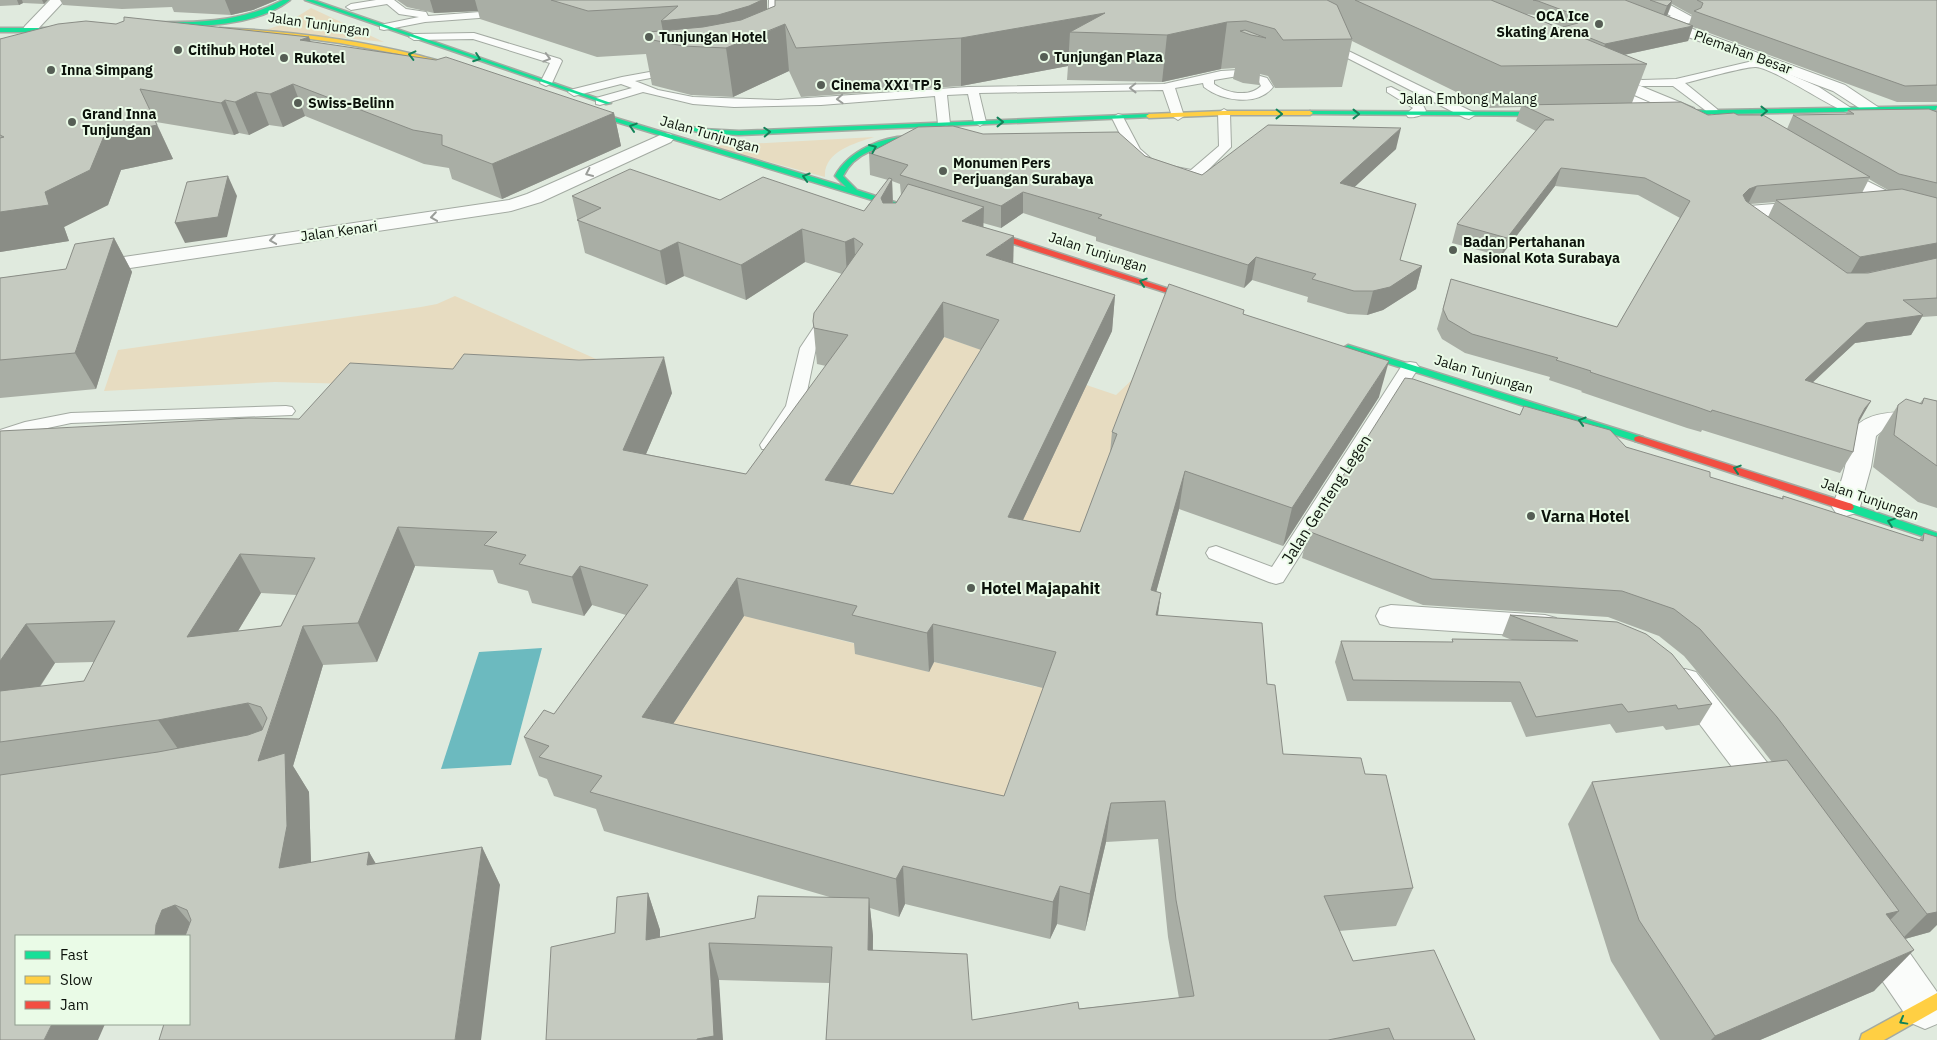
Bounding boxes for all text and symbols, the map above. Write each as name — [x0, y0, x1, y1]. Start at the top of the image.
place label: OCA Ice Skating Arena — [1496, 7, 1589, 41]
street label: Jalan Tunjungan — [267, 8, 371, 40]
marker: OCA Ice Skating Arena — [1593, 18, 1605, 30]
street label: Plemahan Besar — [1692, 26, 1794, 78]
place label: Tunjungan Hotel — [659, 28, 767, 46]
marker: Tunjungan Hotel — [643, 31, 655, 43]
place label: Citihub Hotel — [188, 41, 274, 59]
marker: Citihub Hotel — [172, 44, 184, 56]
place label: Tunjungan Plaza — [1054, 48, 1163, 66]
place label: Rukotel — [294, 49, 345, 67]
one-way arrow — [409, 51, 417, 61]
marker: Tunjungan Plaza — [1038, 51, 1050, 63]
marker: Rukotel — [278, 52, 290, 64]
one-way arrow — [472, 52, 480, 62]
one-way arrow — [542, 52, 551, 62]
place label: Inna Simpang — [61, 61, 153, 79]
marker: Inna Simpang — [45, 64, 57, 76]
place label: Cinema XXI TP 5 — [831, 76, 941, 94]
marker: Cinema XXI TP 5 — [815, 79, 827, 91]
one-way arrow — [1128, 82, 1136, 93]
street label: Jalan Embong Malang — [1399, 90, 1537, 108]
place label: Swiss-Belinn — [308, 94, 394, 112]
one-way arrow — [835, 94, 843, 105]
marker: Swiss-Belinn — [292, 97, 304, 109]
place label: Grand Inna Tunjungan — [82, 105, 156, 139]
one-way arrow — [1760, 106, 1768, 116]
one-way arrow — [1276, 109, 1284, 119]
one-way arrow — [1353, 109, 1361, 119]
street label: Jalan Tunjungan — [658, 111, 762, 157]
marker: Grand Inna Tunjungan — [66, 116, 78, 128]
one-way arrow — [996, 117, 1004, 127]
one-way arrow — [629, 123, 638, 133]
one-way arrow — [764, 126, 772, 137]
one-way arrow — [868, 143, 877, 154]
place label: Monumen Pers Perjuangan Surabaya — [953, 154, 1094, 188]
marker: Monumen Pers Perjuangan Surabaya — [937, 165, 949, 177]
one-way arrow — [585, 167, 594, 177]
one-way arrow — [802, 172, 811, 183]
one-way arrow — [429, 212, 438, 222]
street label: Jalan Kenari — [299, 217, 379, 245]
street label: Jalan Tunjungan — [1046, 228, 1150, 276]
place label: Badan Pertahanan Nasional Kota Surabaya — [1463, 233, 1620, 267]
one-way arrow — [269, 235, 277, 245]
marker: Badan Pertahanan Nasional Kota Surabaya — [1447, 244, 1459, 256]
one-way arrow — [1140, 278, 1148, 288]
street label: Jalan Tunjungan — [1432, 350, 1536, 398]
one-way arrow — [1578, 416, 1587, 426]
street label: Jalan Genteng Legen — [1277, 431, 1375, 567]
one-way arrow — [1733, 465, 1742, 475]
street label: Jalan Tunjungan — [1819, 474, 1921, 524]
place label: Varna Hotel — [1541, 506, 1629, 526]
marker: Varna Hotel — [1525, 510, 1537, 522]
one-way arrow — [1887, 517, 1895, 527]
place label: Hotel Majapahit — [981, 578, 1100, 598]
marker: Hotel Majapahit — [965, 582, 977, 594]
legend — [15, 935, 190, 1025]
text: Fast — [60, 945, 88, 964]
text: Slow — [60, 970, 93, 989]
text: Jam — [60, 995, 89, 1014]
one-way arrow — [1899, 1015, 1908, 1025]

